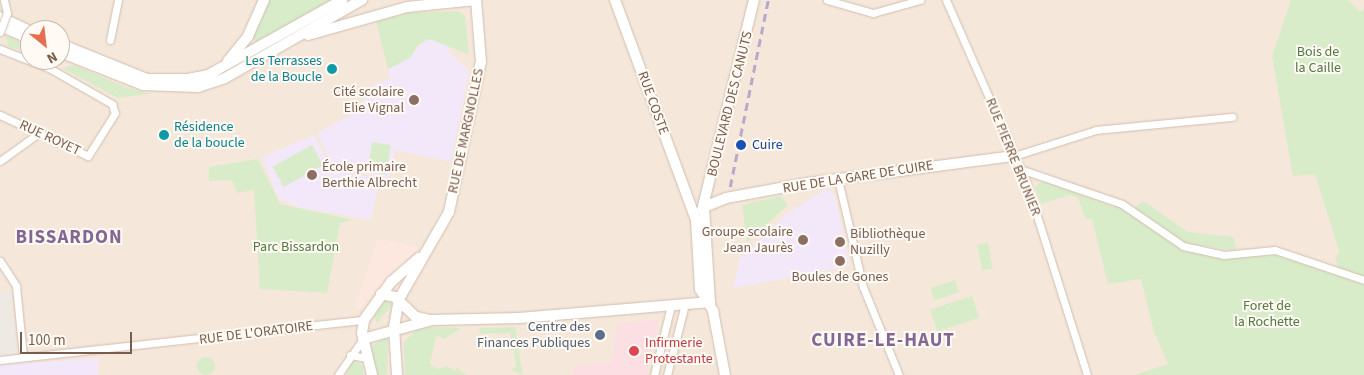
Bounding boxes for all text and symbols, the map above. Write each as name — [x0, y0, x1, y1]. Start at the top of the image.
north arrow — [20, 20, 70, 70]
street label: BOULEVARD DES CANUTS — [704, 30, 756, 178]
park label: Bois de la Caille — [1295, 44, 1341, 76]
text: N — [43, 46, 61, 68]
place label: Les Terrasses de la Boucle — [245, 53, 322, 85]
marker: Les Terrasses de la Boucle — [326, 63, 338, 75]
street label: RUE DE MARGNOLLES — [445, 67, 487, 195]
street label: RUE COSTE — [634, 69, 672, 137]
place label: Cité scolaire Elie Vignal — [333, 84, 404, 116]
marker: Cité scolaire Elie Vignal — [408, 94, 420, 106]
street label: RUE PIERRE BRUNIER — [982, 96, 1044, 218]
street label: RUE ROYET — [17, 117, 83, 159]
place label: Résidence de la boucle — [174, 119, 245, 152]
marker: Résidence de la boucle — [158, 129, 170, 141]
place label: Cuire — [752, 137, 783, 153]
marker: Cuire — [734, 138, 748, 152]
street label: RUE DE LA GARE DE CUIRE — [782, 157, 934, 197]
place label: École primaire Berthie Albrecht — [322, 159, 417, 192]
marker: École primaire Berthie Albrecht — [306, 169, 318, 181]
place label: Groupe scolaire Jean Jaurès — [702, 224, 793, 256]
place label: Bibliothèque Nuzilly — [850, 226, 925, 258]
district label: BISSARDON — [14, 227, 124, 249]
marker: Groupe scolaire Jean Jaurès — [797, 234, 809, 246]
marker: Bibliothèque Nuzilly — [834, 236, 846, 248]
park label: Parc Bissardon — [253, 239, 339, 255]
marker: Boules de Gones — [834, 255, 846, 267]
place label: Boules de Gones — [792, 269, 888, 285]
park label: Foret de la Rochette — [1234, 298, 1300, 331]
street label: RUE DE L'ORATOIRE — [198, 318, 314, 348]
place label: Centre des Finances Publiques — [477, 319, 590, 352]
scale bar — [22, 322, 135, 354]
marker: Centre des Finances Publiques — [594, 329, 606, 341]
text: 100 m — [28, 330, 66, 351]
district label: CUIRE-LE-HAUT — [810, 330, 956, 352]
place label: Infirmerie Protestante — [645, 335, 713, 368]
marker: Infirmerie Protestante — [627, 344, 641, 358]

